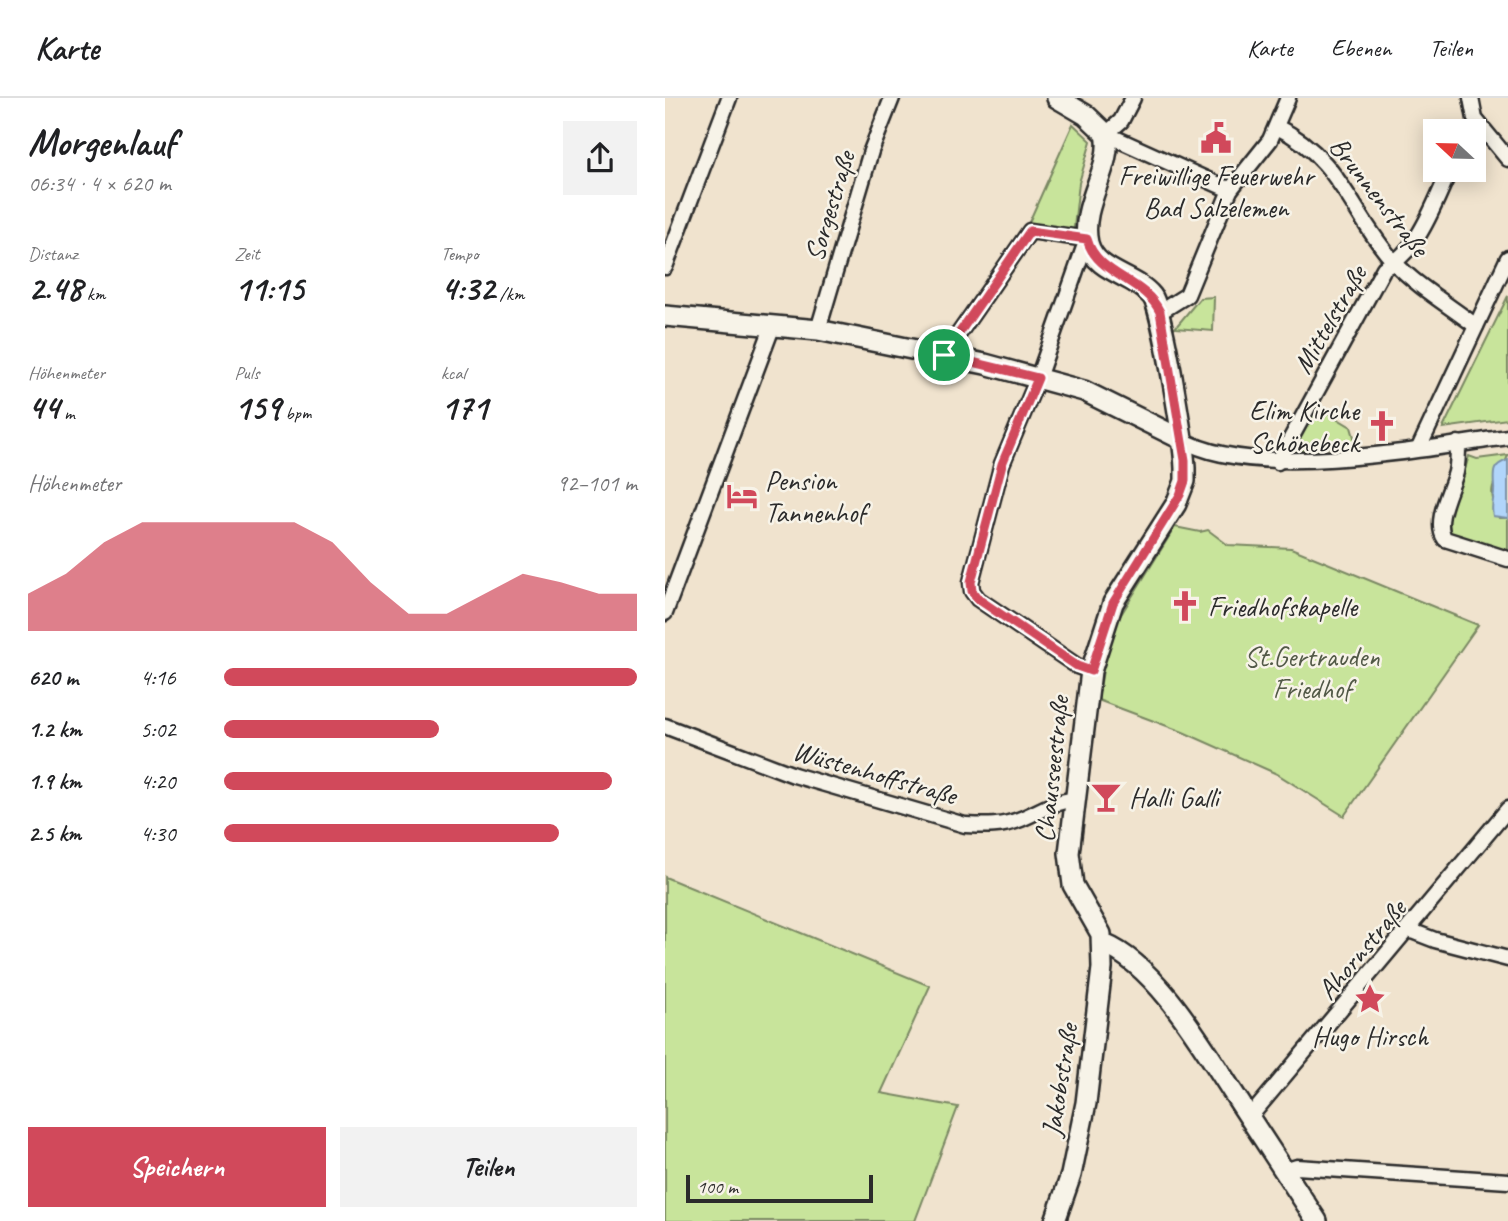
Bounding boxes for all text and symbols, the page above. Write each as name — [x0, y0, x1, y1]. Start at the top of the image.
text: Karte — [35, 27, 99, 69]
text: Karte — [1247, 33, 1293, 63]
text: Ebenen — [1331, 33, 1391, 63]
text: Teilen — [1429, 33, 1473, 63]
text: Morgenlauf — [28, 119, 175, 166]
north arrow — [1423, 119, 1486, 182]
map controls — [1423, 119, 1486, 182]
button: share — [563, 121, 637, 195]
public building icon: Freiwillige Feuerwehr Bad Salzelemen — [1199, 121, 1233, 155]
street label: Brunnenstraße — [1322, 129, 1438, 265]
street label: Sorgestraße — [796, 145, 863, 265]
place label: Freiwillige Feuerwehr Bad Salzelemen — [1119, 158, 1316, 225]
text: 06:34 · 4 × 620 m — [28, 169, 171, 198]
text: Distanz — [28, 242, 78, 266]
text: Zeit — [234, 242, 260, 266]
text: Tempo — [441, 242, 478, 266]
street label: Mittelstraße — [1285, 257, 1375, 379]
text: 2.48 — [28, 266, 82, 311]
text: 11:15 — [234, 266, 304, 311]
text: 4:32 — [441, 266, 495, 311]
text: km — [82, 282, 105, 306]
text: /km — [495, 282, 524, 306]
pin — [914, 325, 974, 385]
icon: arrive — [925, 336, 963, 374]
text: Höhenmeter — [28, 361, 105, 385]
text: Puls — [234, 361, 259, 385]
text: kcal — [441, 361, 466, 385]
text: 44 — [28, 385, 60, 430]
text: 159 — [234, 385, 281, 430]
text: 171 — [441, 385, 488, 430]
place label: Elim Kirche Schönebeck — [1249, 393, 1362, 460]
text: m — [60, 401, 75, 425]
text: bpm — [281, 401, 311, 425]
church icon: Elim Kirche Schönebeck — [1365, 409, 1399, 443]
place label: Pension Tannenhof — [765, 463, 871, 530]
text: Höhenmeter — [28, 469, 121, 498]
text: 92–101 m — [557, 469, 637, 498]
hotel icon: Pension Tannenhof — [725, 479, 759, 513]
church icon: Friedhofskapelle — [1168, 589, 1202, 623]
place label: Friedhofskapelle — [1208, 589, 1359, 624]
park label: St.Gertrauden Friedhof — [1244, 639, 1380, 706]
text: 620 m — [28, 663, 78, 692]
text: 4:16 — [140, 663, 176, 692]
street label: Chausseestraße — [1026, 693, 1077, 844]
text: 1.2 km — [28, 715, 82, 744]
text: 5:02 — [140, 715, 176, 744]
street label: Wüstenhoffstraße — [789, 732, 963, 813]
text: 1.9 km — [28, 767, 81, 796]
text: 4:20 — [140, 767, 176, 796]
bar icon: Halli Galli — [1089, 780, 1123, 814]
place label: Halli Galli — [1129, 780, 1222, 815]
text: 2.5 km — [28, 819, 81, 848]
text: 4:30 — [140, 819, 176, 848]
street label: Ahornstraße — [1309, 891, 1415, 1007]
place icon: Hugo Hirsch — [1353, 982, 1387, 1016]
street label: Jakobstraße — [1033, 1019, 1086, 1141]
place label: Hugo Hirsch — [1312, 1019, 1429, 1054]
button: Speichern — [28, 1127, 326, 1207]
button: Teilen — [340, 1127, 637, 1207]
scale bar — [686, 1172, 873, 1204]
text: 100 m — [697, 1175, 738, 1199]

